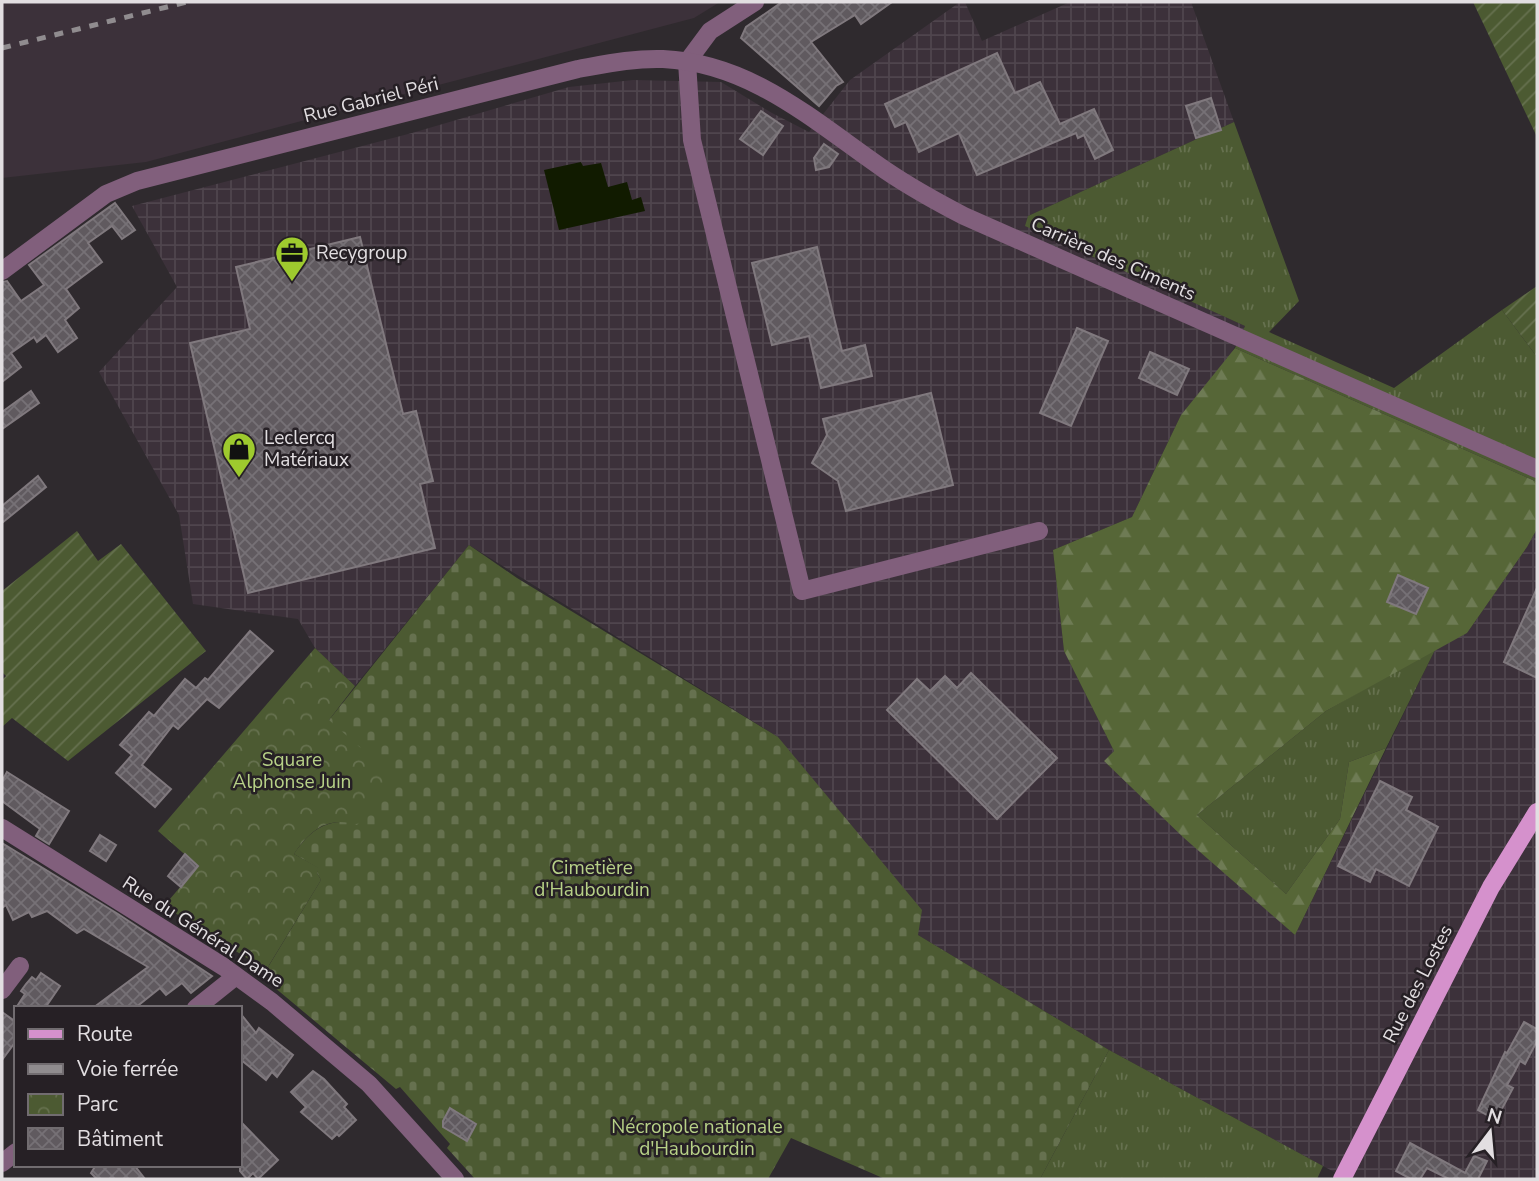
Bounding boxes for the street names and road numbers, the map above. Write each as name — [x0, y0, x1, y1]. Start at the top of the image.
street label: Rue Gabriel Péri — [301, 71, 441, 129]
street label: Carrière des Ciments — [1027, 211, 1199, 307]
street label: Rue du Général Dame — [117, 870, 289, 994]
street label: Rue des Lostes — [1377, 921, 1459, 1047]

